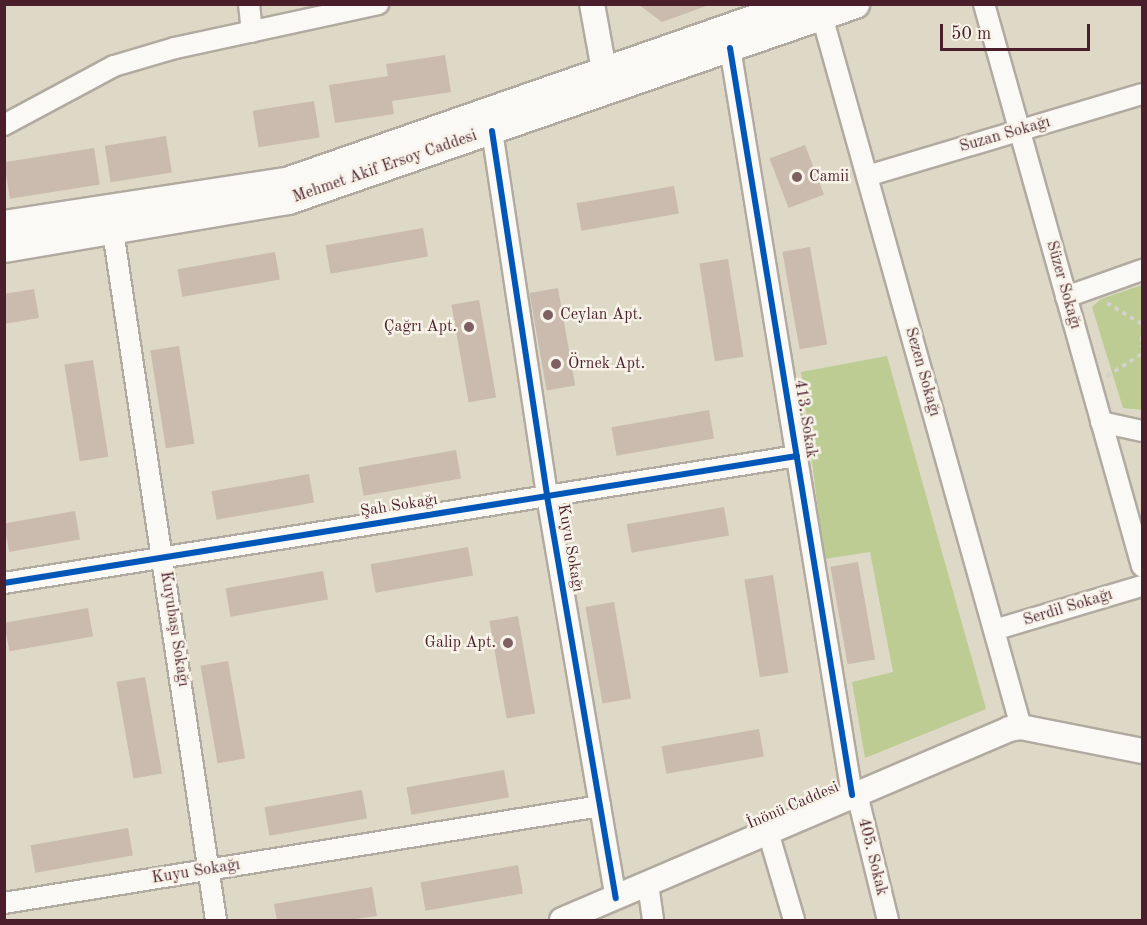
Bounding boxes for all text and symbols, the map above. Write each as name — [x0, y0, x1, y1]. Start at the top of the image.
scale bar — [943, 12, 1093, 50]
text: 50 m — [951, 25, 991, 43]
street label: Suzan Sokağı — [957, 113, 1053, 157]
street label: Mehmet Akif Ersoy Caddesi — [290, 126, 480, 208]
place label: Camii — [809, 167, 849, 187]
marker: Camii — [790, 170, 804, 184]
street label: Süzer Sokağı — [1041, 239, 1085, 331]
place label: Ceylan Apt. — [560, 305, 642, 325]
marker: Ceylan Apt. — [541, 308, 555, 322]
place label: Çağrı Apt. — [384, 317, 457, 337]
marker: Çağrı Apt. — [462, 320, 476, 334]
street label: Sezen Sokağı — [900, 325, 944, 419]
place label: Örnek Apt. — [568, 354, 645, 374]
marker: Örnek Apt. — [549, 357, 563, 371]
street label: 413. Sokak — [789, 378, 821, 460]
street label: Şah Sokağı — [359, 490, 439, 522]
street label: Kuyu Sokağı — [553, 502, 587, 594]
street label: Kuyubaşı Sokağı — [155, 570, 193, 688]
street label: Serdil Sokağı — [1021, 585, 1115, 631]
place label: Galip Apt. — [425, 633, 496, 653]
marker: Galip Apt. — [501, 636, 515, 650]
street label: İnönü Caddesi — [744, 778, 842, 834]
street label: 405. Sokak — [853, 816, 891, 898]
street label: Kuyu Sokağı — [150, 856, 242, 888]

